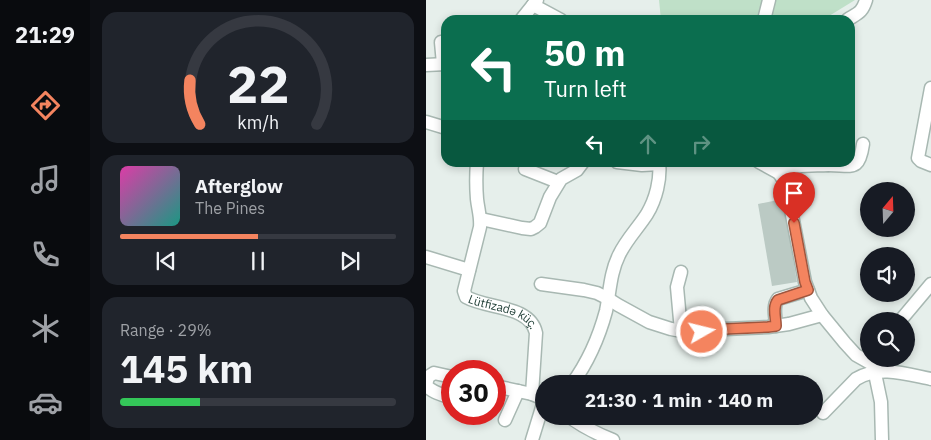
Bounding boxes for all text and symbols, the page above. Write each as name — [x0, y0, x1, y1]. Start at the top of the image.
text: 21:29 — [15, 20, 75, 49]
text: 50 m — [544, 30, 626, 76]
icon: left — [461, 35, 526, 100]
text: 22 — [227, 50, 289, 117]
text: Turn left — [544, 74, 627, 103]
icon: directions — [28, 88, 63, 123]
text: km/h — [237, 111, 279, 134]
icon: left — [581, 130, 609, 158]
icon: ahead — [634, 130, 662, 158]
icon: right — [687, 130, 715, 158]
icon: music — [28, 162, 63, 197]
pin — [773, 172, 815, 223]
text: Afterglow — [195, 174, 283, 198]
icon: arrive — [780, 179, 808, 207]
north arrow — [860, 182, 915, 238]
map controls — [860, 182, 915, 367]
text: The Pines — [195, 198, 265, 218]
icon: phone — [28, 237, 63, 272]
icon: previous — [152, 247, 180, 275]
icon: pause — [244, 247, 272, 275]
icon: next — [336, 247, 364, 275]
button: sound — [860, 247, 915, 302]
street label: Lütfizadə küç. — [466, 291, 542, 331]
position arrow — [675, 305, 727, 357]
icon: climate — [28, 311, 63, 346]
button: search — [860, 312, 915, 367]
text: Range · 29% — [120, 320, 212, 340]
text: 145 km — [120, 344, 253, 393]
speed limit sign: 30 — [441, 360, 506, 425]
icon: car — [28, 385, 63, 420]
text: 21:30 · 1 min · 140 m — [585, 388, 773, 412]

